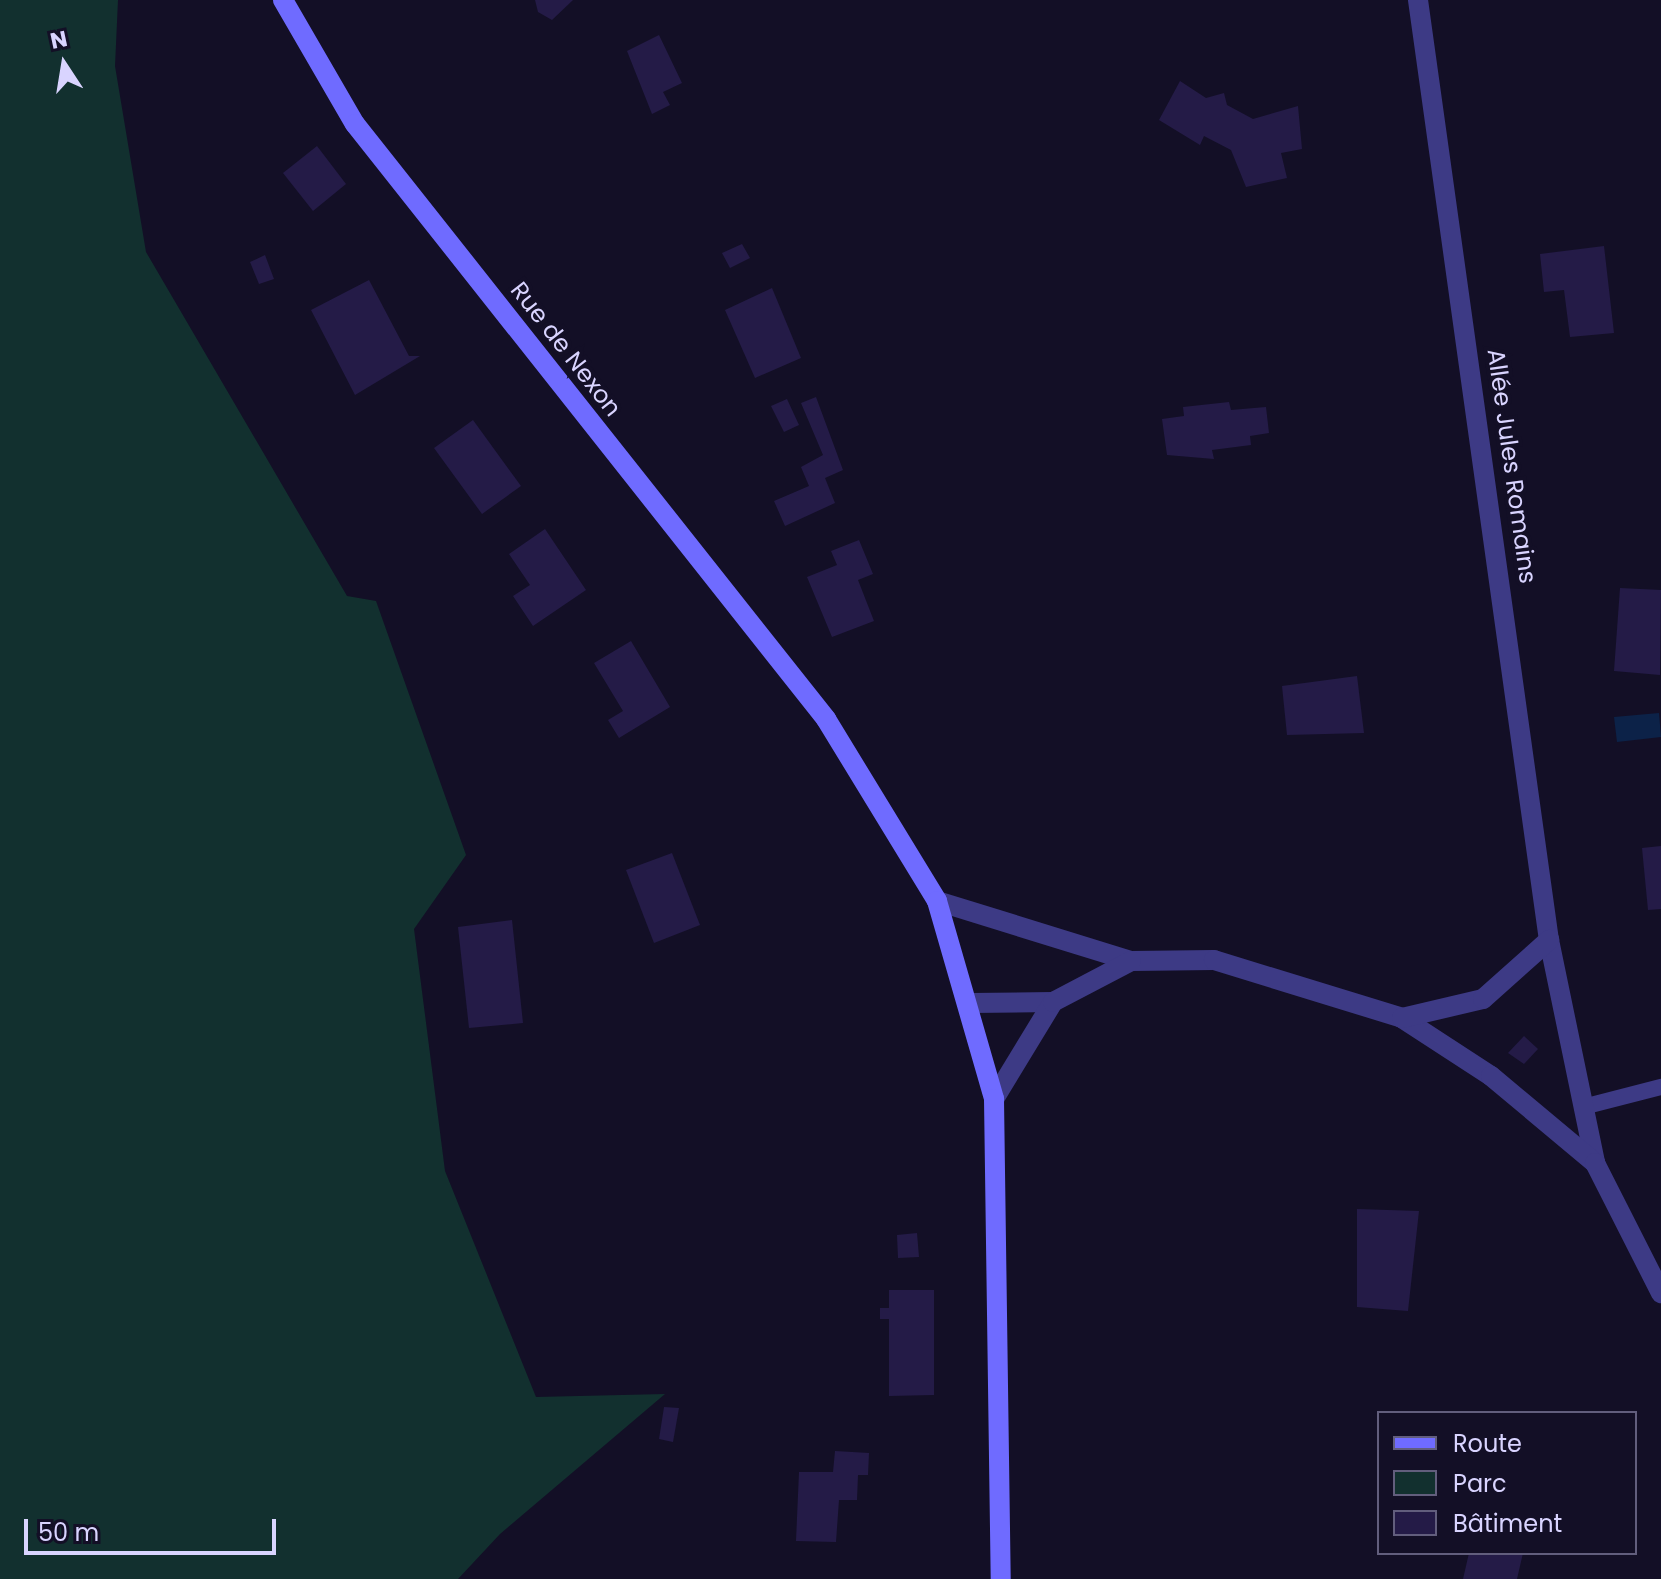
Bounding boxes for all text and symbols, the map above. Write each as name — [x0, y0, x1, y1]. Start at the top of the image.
text: N — [48, 23, 70, 57]
north arrow — [24, 24, 104, 104]
street label: Rue de Nexon — [505, 276, 627, 422]
street label: Allée Jules Romains — [1481, 347, 1543, 585]
legend — [1377, 1411, 1637, 1555]
text: Route — [1453, 1427, 1522, 1460]
text: Parc — [1453, 1467, 1507, 1500]
scale bar — [28, 1503, 280, 1553]
text: Bâtiment — [1453, 1507, 1562, 1540]
text: 50 m — [38, 1516, 99, 1549]

